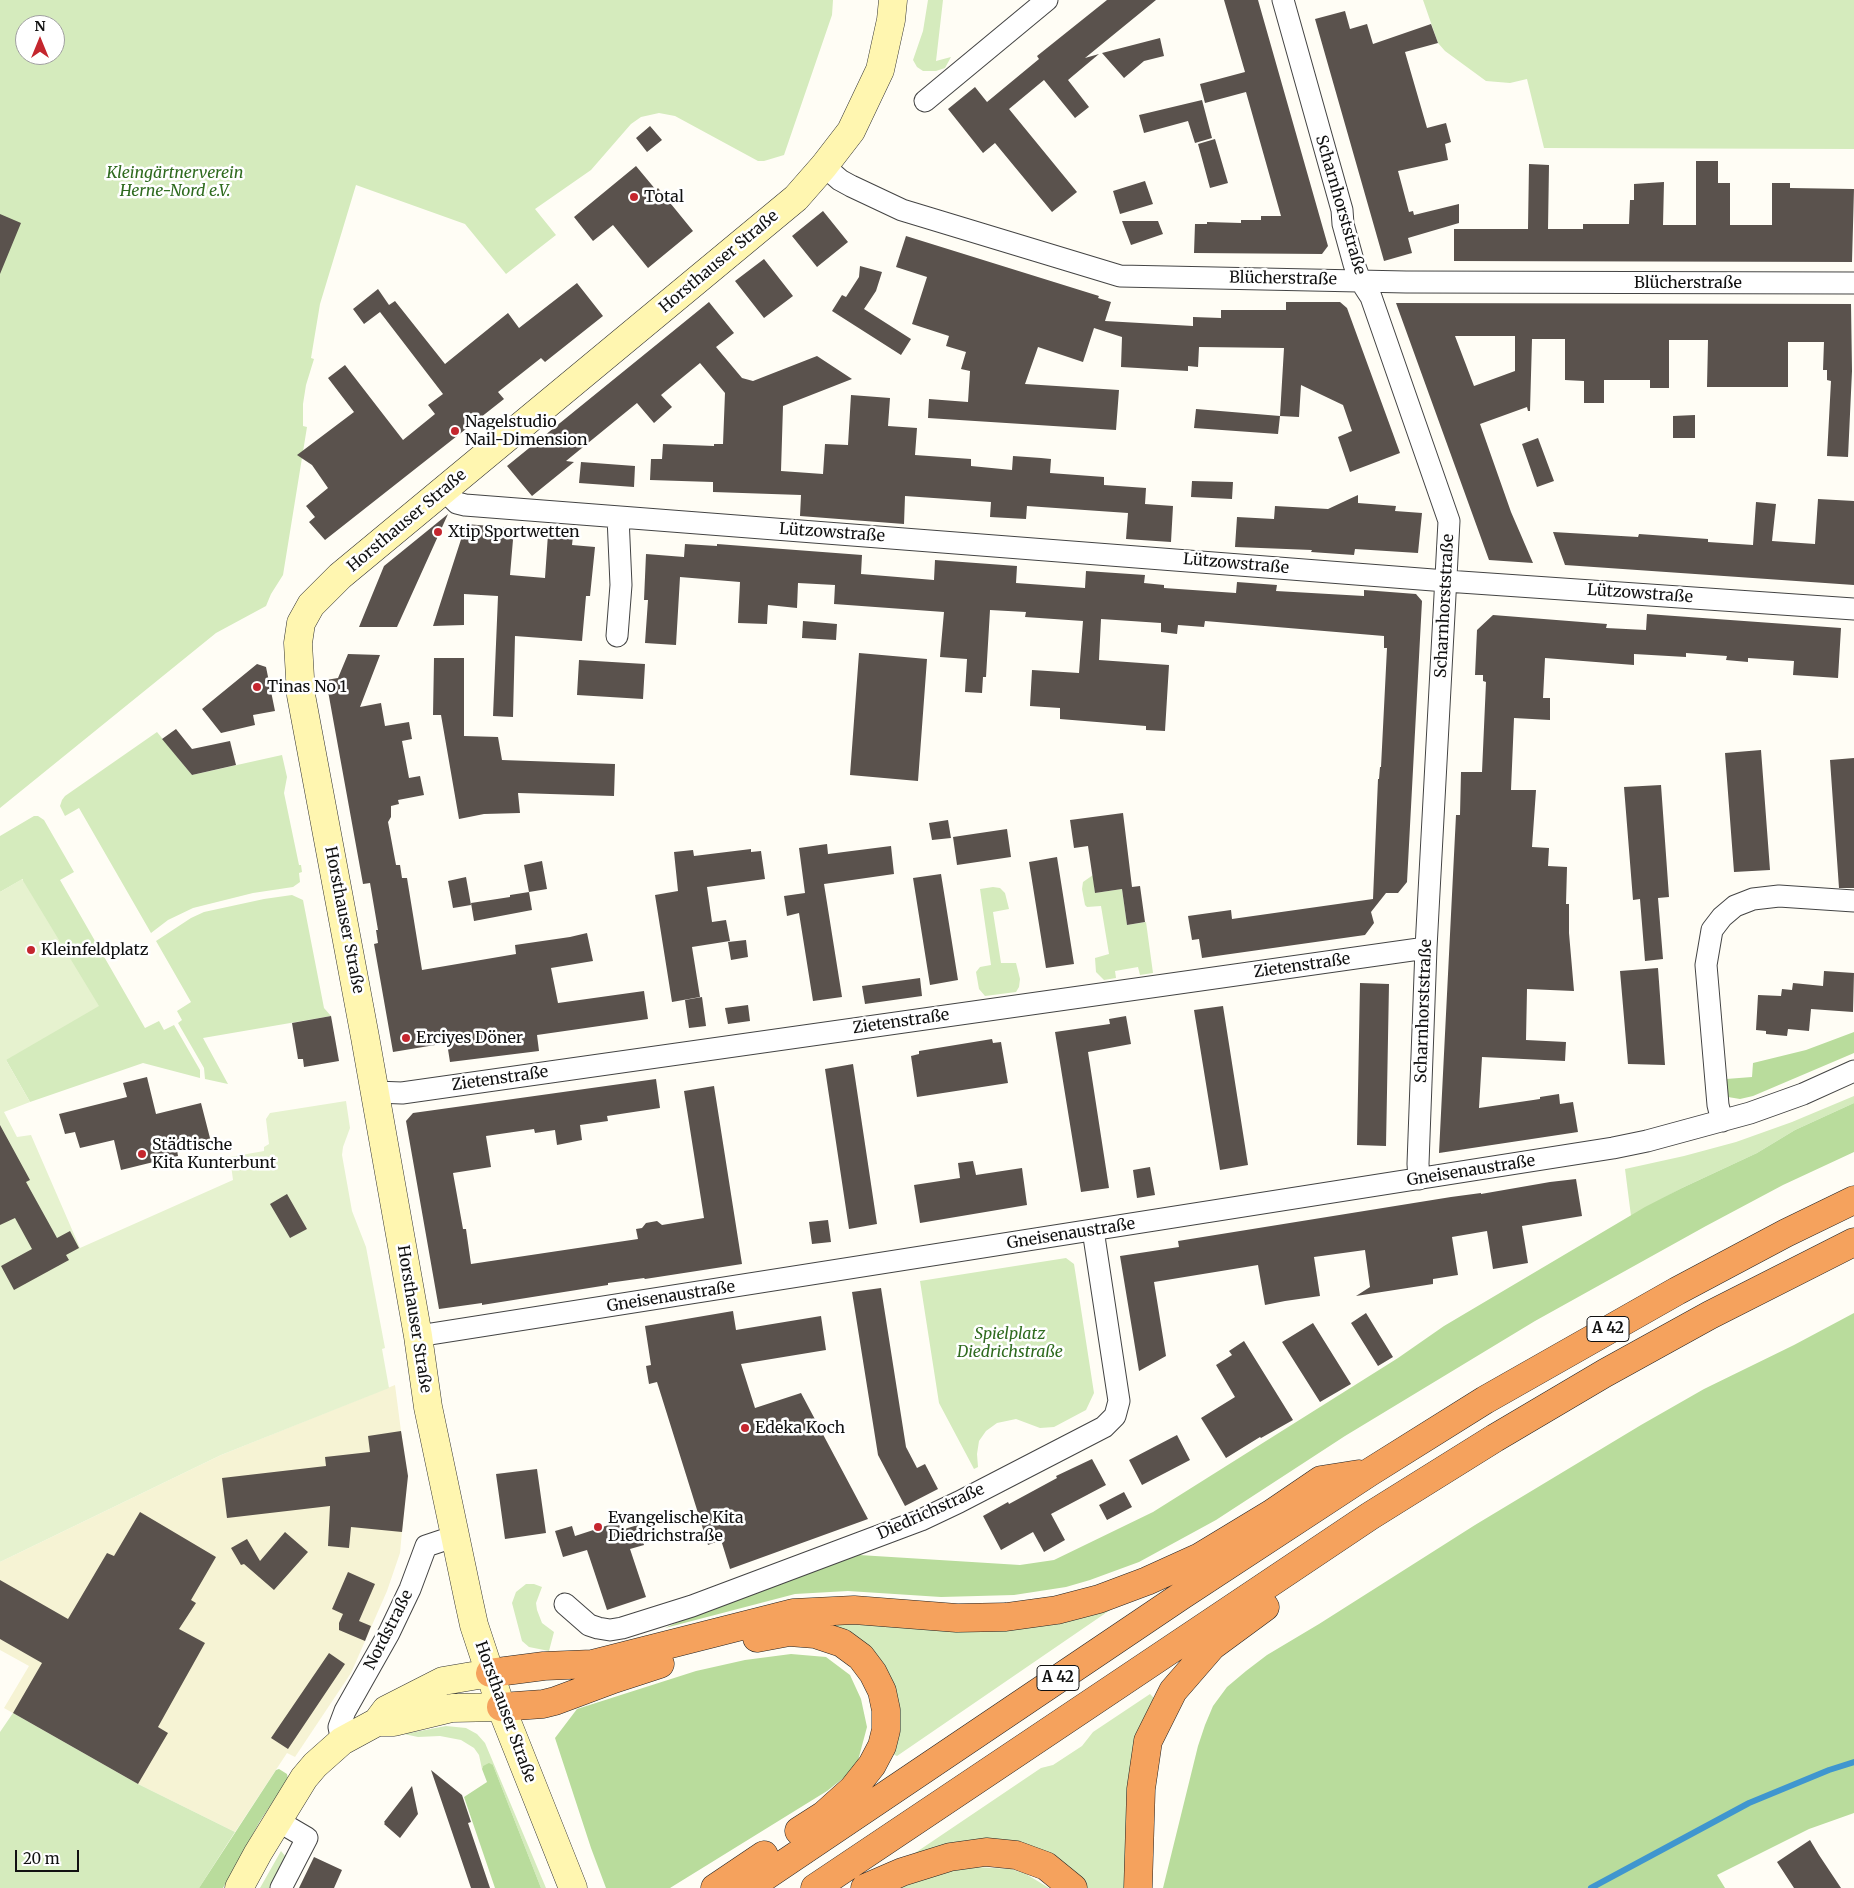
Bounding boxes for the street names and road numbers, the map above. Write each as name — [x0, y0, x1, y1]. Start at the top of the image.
street label: Scharnhorststraße — [1311, 133, 1369, 277]
street label: Horsthauser Straße — [656, 207, 782, 317]
street label: Blücherstraße — [1229, 268, 1337, 290]
street label: Blücherstraße — [1634, 273, 1742, 293]
street label: Horsthauser Straße — [344, 466, 470, 576]
street label: Lützowstraße — [778, 520, 886, 546]
street label: Scharnhorststraße — [1432, 533, 1458, 679]
street label: Lützowstraße — [1182, 550, 1290, 578]
street label: Lützowstraße — [1586, 581, 1694, 607]
street label: Horsthauser Straße — [320, 845, 368, 995]
street label: Scharnhorststraße — [1412, 939, 1436, 1083]
street label: Zietenstraße — [1252, 950, 1352, 982]
street label: Zietenstraße — [851, 1006, 951, 1038]
street label: Zietenstraße — [450, 1063, 550, 1095]
street label: Gneisenaustraße — [1406, 1151, 1536, 1191]
street label: Gneisenaustraße — [1006, 1214, 1136, 1254]
street label: Horsthauser Straße — [393, 1244, 435, 1394]
street label: Gneisenaustraße — [606, 1277, 736, 1317]
road number: A 42 — [1587, 1316, 1629, 1342]
street label: Diedrichstraße — [875, 1480, 987, 1544]
street label: Nordstraße — [361, 1587, 417, 1673]
street label: Horsthauser Straße — [470, 1639, 540, 1785]
road number: A 42 — [1037, 1666, 1079, 1690]

